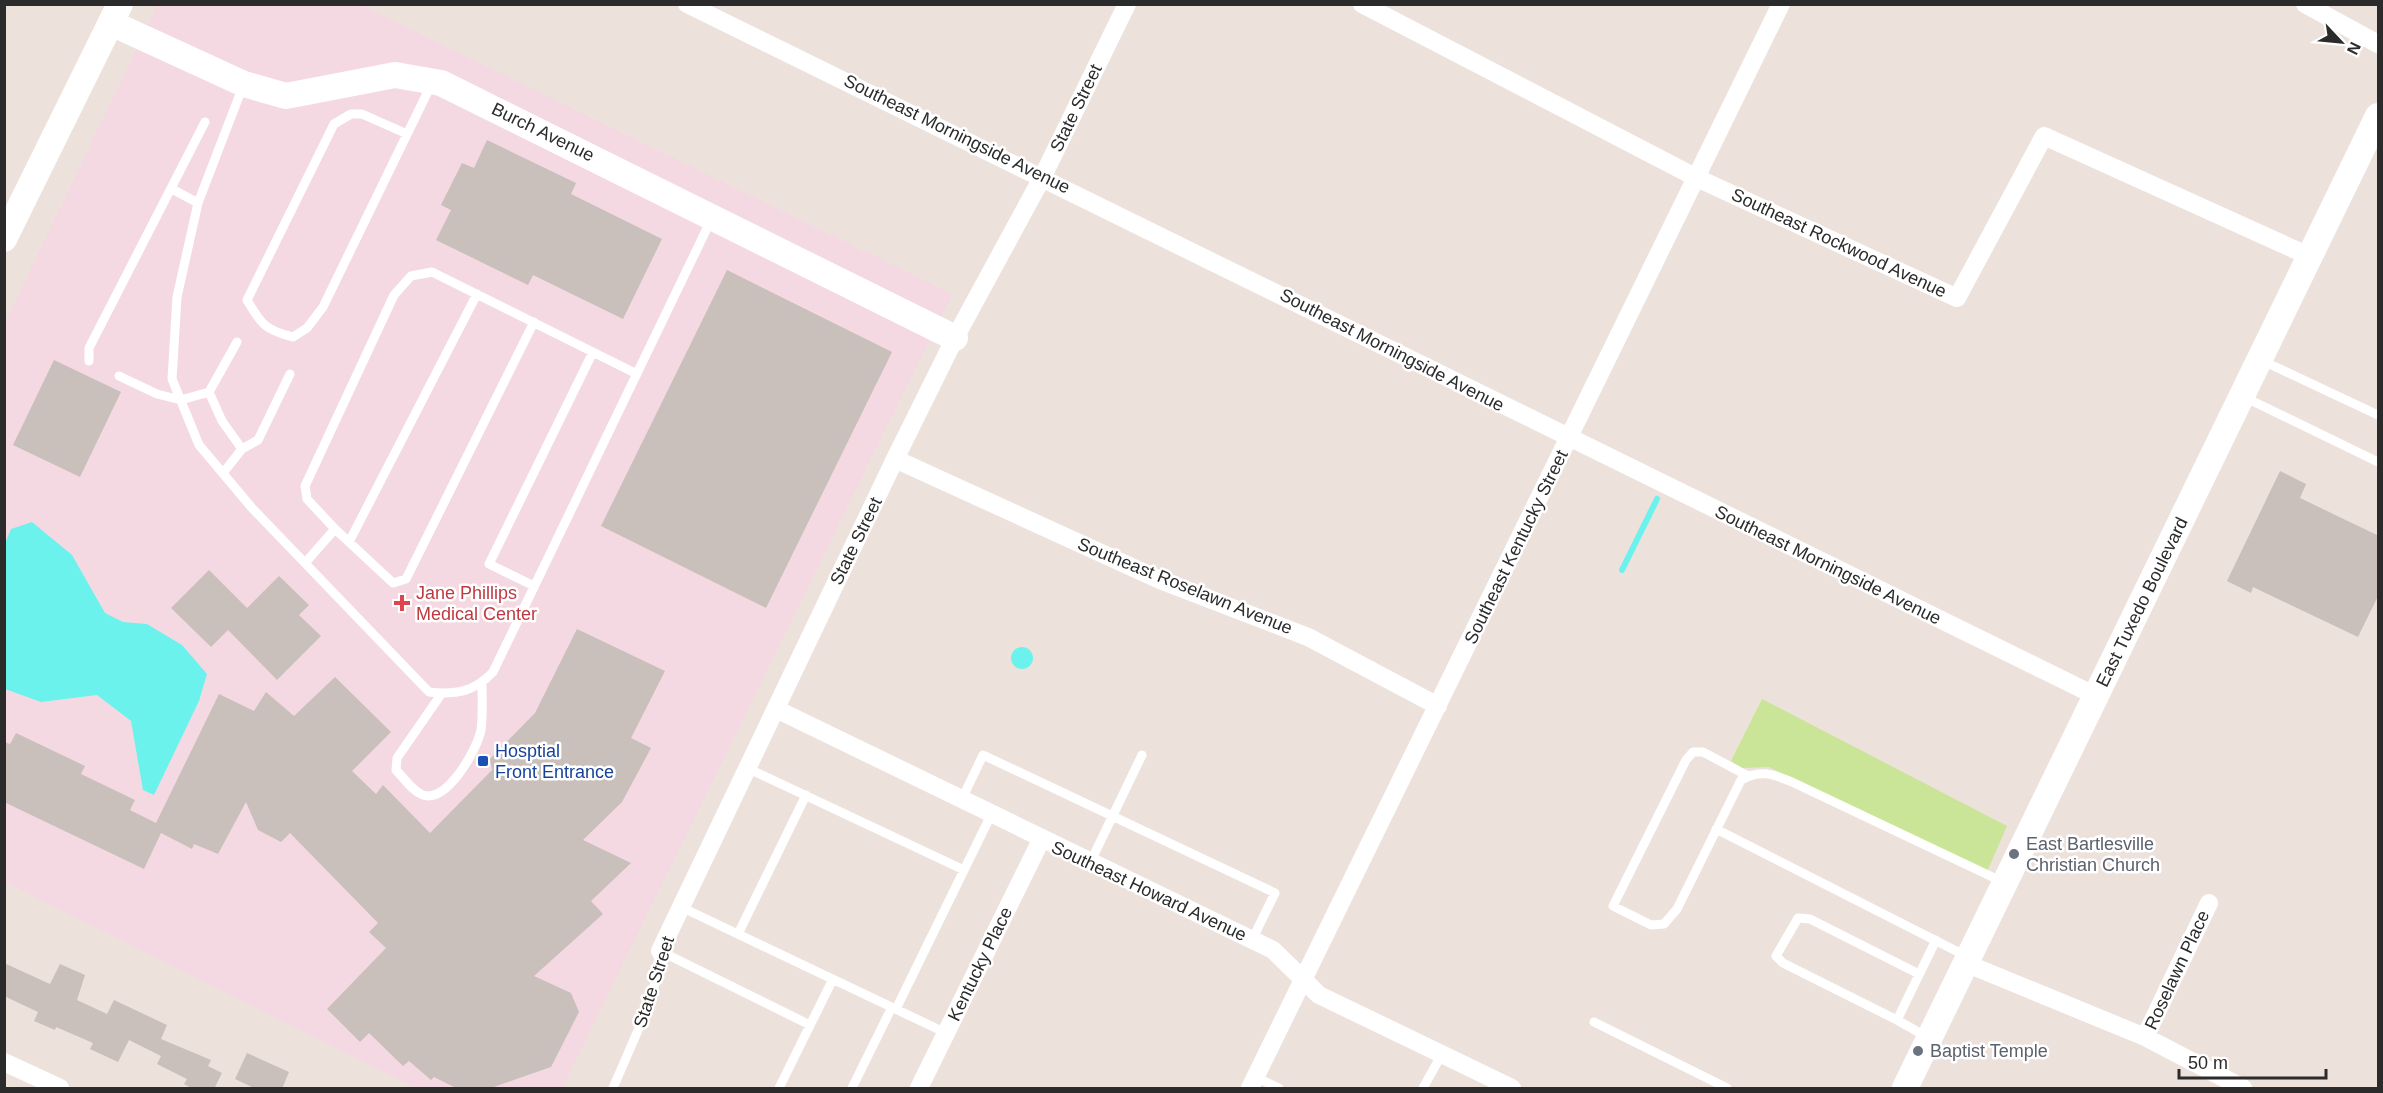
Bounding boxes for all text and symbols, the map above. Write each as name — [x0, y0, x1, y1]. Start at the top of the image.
north arrow — [2311, 12, 2371, 72]
text: N — [2344, 39, 2364, 57]
street label: State Street — [1046, 61, 1106, 155]
street label: Southeast Morningside Avenue — [841, 70, 1073, 198]
street label: Burch Avenue — [488, 99, 598, 165]
street label: Southeast Rockwood Avenue — [1728, 184, 1950, 302]
street label: Southeast Morningside Avenue — [1277, 285, 1507, 415]
street label: Southeast Kentucky Street — [1460, 447, 1572, 647]
street label: State Street — [826, 494, 886, 588]
street label: Southeast Morningside Avenue — [1712, 501, 1944, 629]
street label: East Tuxedo Boulevard — [2092, 514, 2192, 690]
street label: Southeast Roselawn Avenue — [1075, 534, 1295, 638]
place label: Jane Phillips Medical Center — [416, 583, 537, 624]
marker: Jane Phillips Medical Center — [393, 594, 411, 612]
place label: Hosptial Front Entrance — [495, 741, 614, 782]
marker: Hosptial Front Entrance — [476, 754, 490, 768]
place label: East Bartlesville Christian Church — [2026, 834, 2160, 875]
street label: Southeast Howard Avenue — [1048, 837, 1250, 945]
marker: East Bartlesville Christian Church — [2007, 847, 2021, 861]
street label: Kentucky Place — [944, 904, 1016, 1024]
street label: Roselawn Place — [2141, 907, 2213, 1033]
street label: State Street — [630, 934, 678, 1030]
place label: Baptist Temple — [1930, 1041, 2048, 1061]
scale bar — [2179, 1042, 2326, 1080]
marker: Baptist Temple — [1911, 1044, 1925, 1058]
text: 50 m — [2188, 1053, 2228, 1073]

